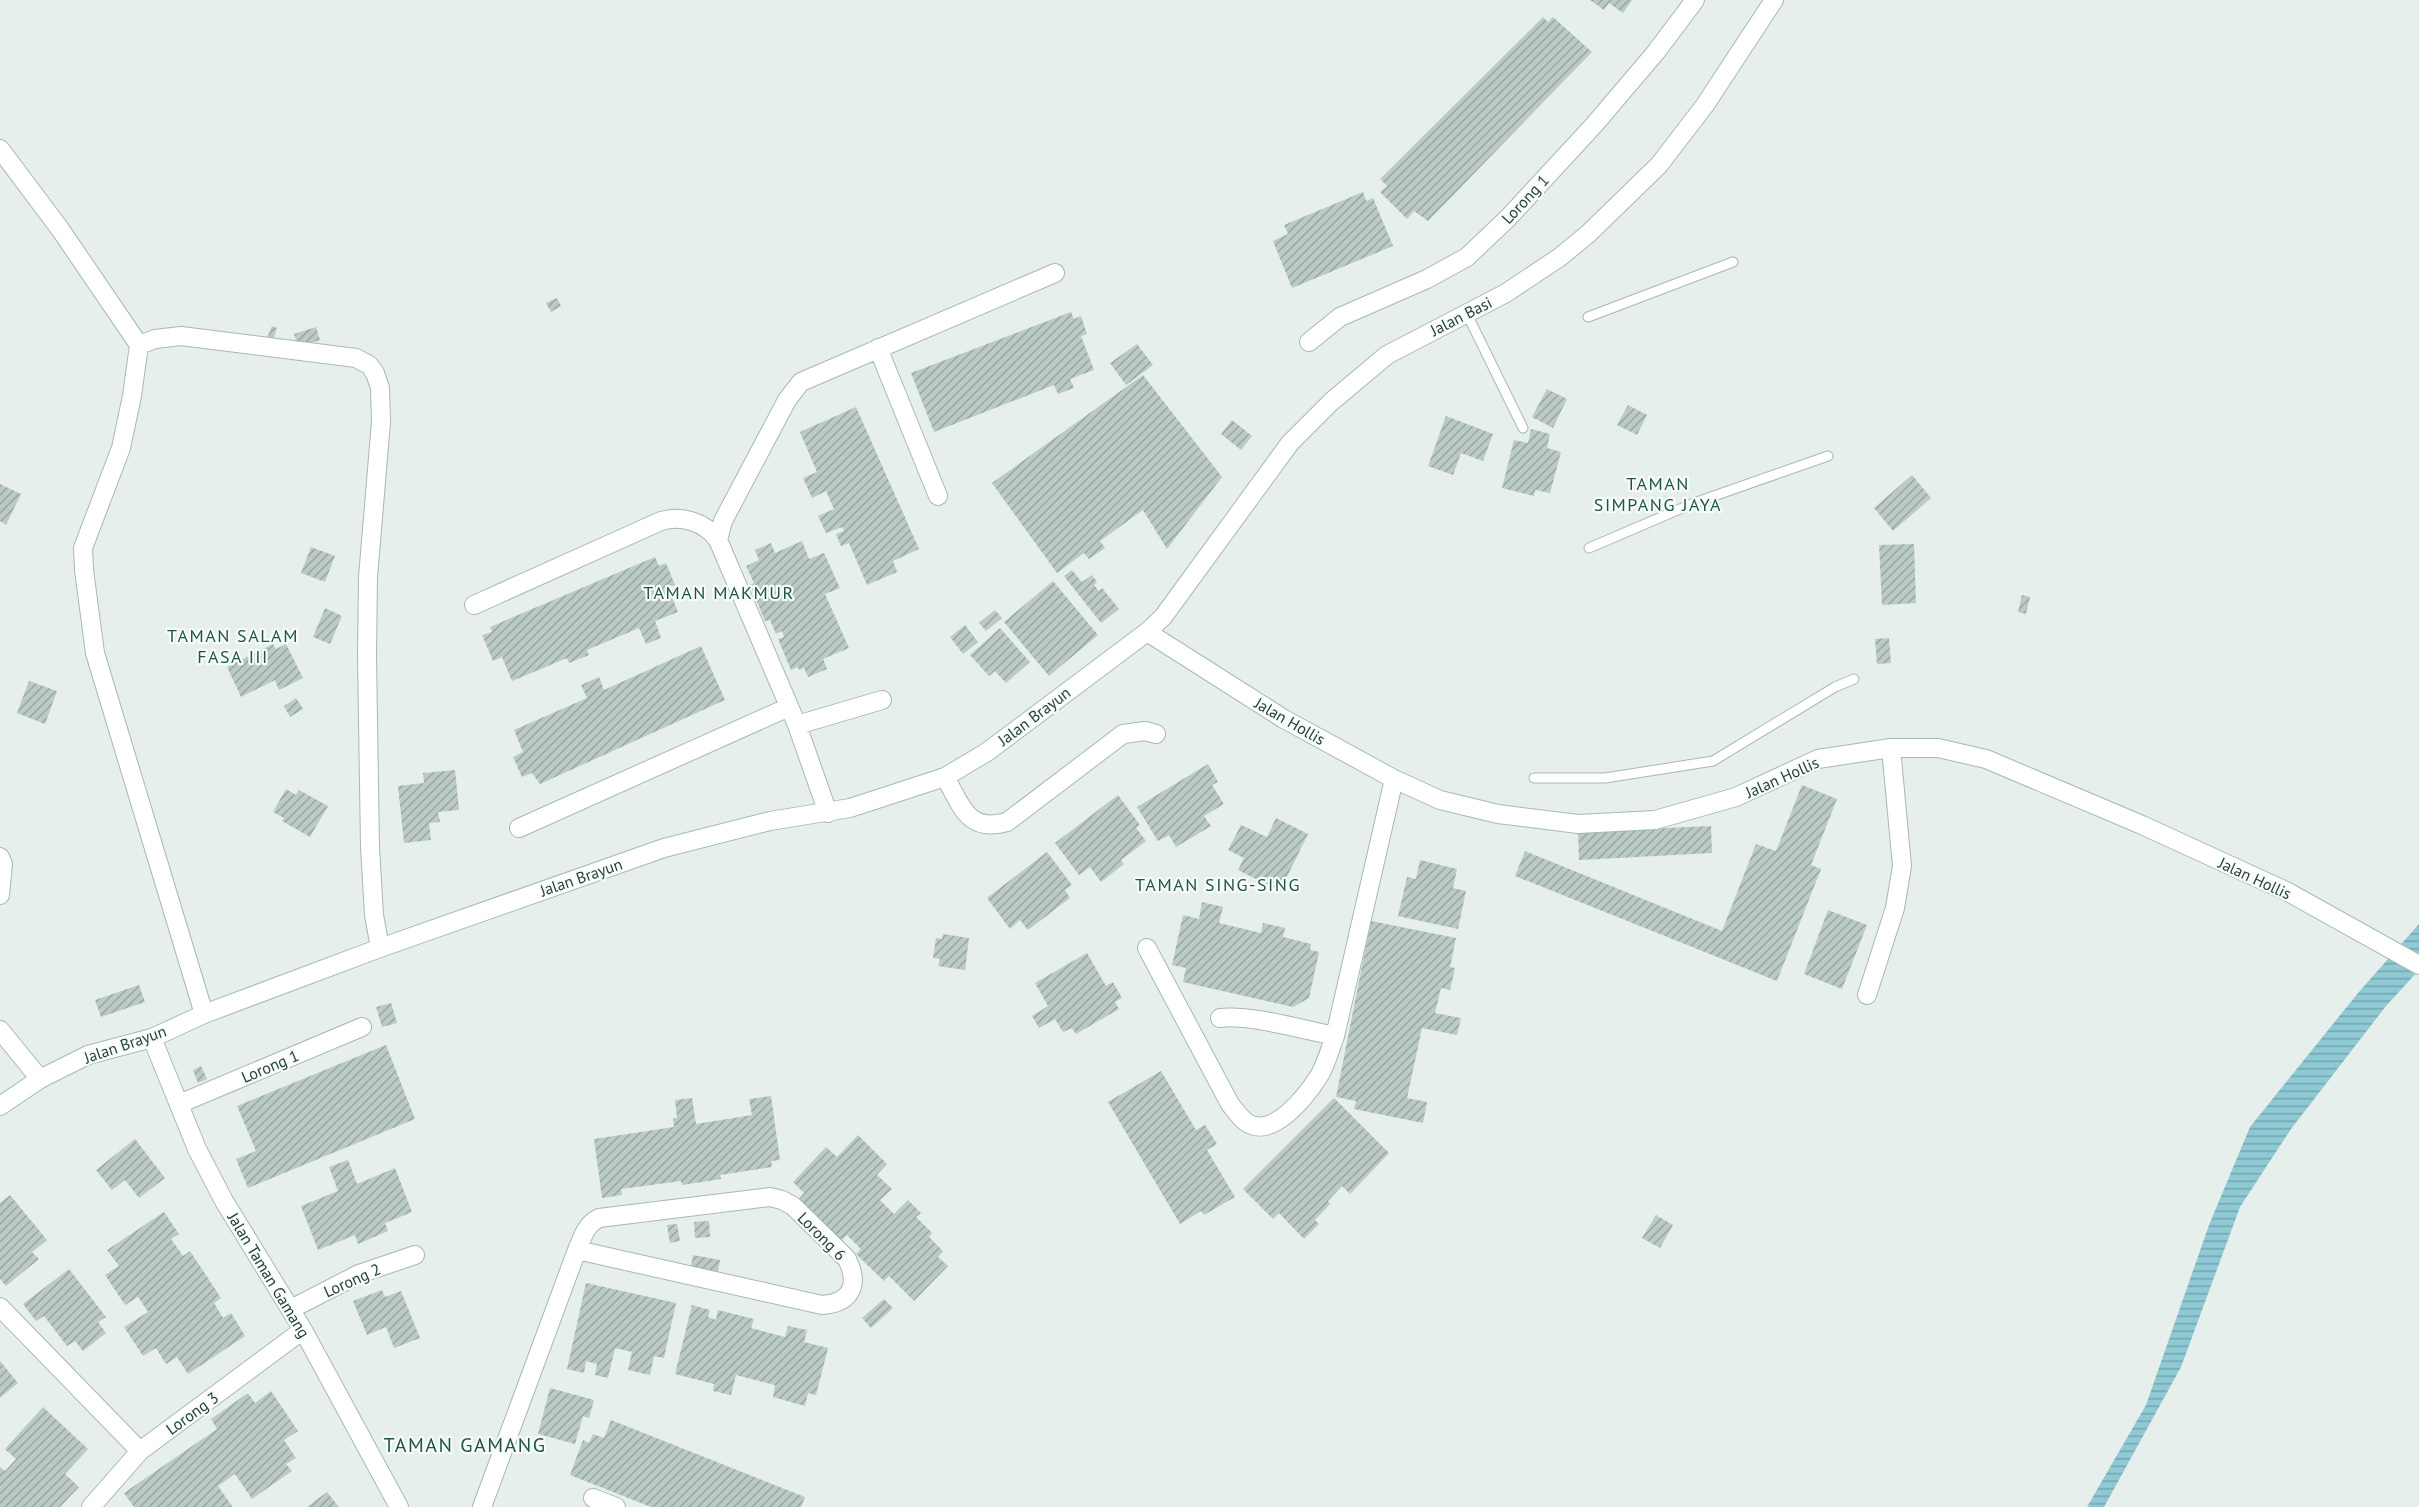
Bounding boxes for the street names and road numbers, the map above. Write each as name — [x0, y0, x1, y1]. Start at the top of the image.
street label: Lorong 1 — [1497, 170, 1553, 228]
street label: Jalan Basi — [1426, 292, 1495, 340]
street label: Jalan Brayun — [993, 682, 1074, 750]
street label: Jalan Hollis — [1250, 692, 1329, 749]
street label: Jalan Hollis — [1741, 752, 1822, 802]
street label: Jalan Hollis — [2215, 852, 2295, 904]
street label: Jalan Brayun — [536, 854, 625, 901]
street label: Jalan Brayun — [80, 1021, 169, 1068]
street label: Lorong 1 — [238, 1045, 302, 1087]
street label: Jalan Taman Gamang — [223, 1208, 314, 1341]
street label: Lorong 6 — [794, 1208, 850, 1264]
street label: Lorong 2 — [320, 1259, 384, 1301]
street label: Lorong 3 — [162, 1387, 222, 1439]

